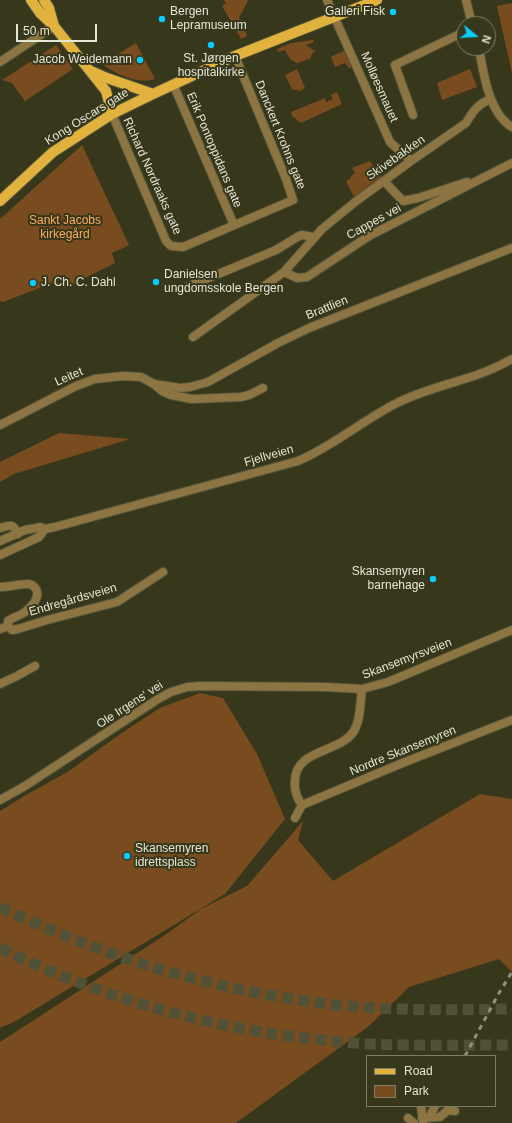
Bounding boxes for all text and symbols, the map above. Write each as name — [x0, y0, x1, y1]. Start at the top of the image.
place label: Bergen Lepramuseum — [170, 5, 247, 33]
place label: Galleri Fisk — [325, 5, 385, 19]
marker: Galleri Fisk — [388, 7, 398, 17]
marker: Bergen Lepramuseum — [157, 14, 167, 24]
scale bar — [18, 16, 99, 42]
north arrow — [456, 16, 496, 56]
text: 50 m — [23, 24, 50, 38]
text: N — [480, 34, 493, 45]
marker: St. Jørgen hospitalkirke — [206, 40, 216, 50]
street label: Molløesmauet — [357, 50, 401, 124]
place label: St. Jørgen hospitalkirke — [178, 52, 244, 80]
place label: Jacob Weidemann — [33, 53, 132, 67]
marker: Jacob Weidemann — [135, 55, 145, 65]
street label: Danckert Krohns gate — [252, 78, 308, 192]
street label: Kong Oscars gate — [42, 85, 132, 149]
street label: Erik Pontoppidans gate — [183, 90, 245, 210]
street label: Richard Nordraaks gate — [120, 115, 184, 237]
street label: Skivebakken — [364, 133, 428, 183]
street label: Cappes vei — [344, 201, 404, 243]
park label: Sankt Jacobs kirkegård — [29, 214, 101, 242]
place label: Danielsen ungdomsskole Bergen — [164, 268, 283, 296]
place label: J. Ch. C. Dahl — [41, 276, 116, 290]
marker: Danielsen ungdomsskole Bergen — [151, 277, 161, 287]
marker: J. Ch. C. Dahl — [28, 278, 38, 288]
street label: Brattlien — [304, 293, 350, 323]
street label: Leitet — [53, 364, 85, 390]
street label: Fjellveien — [243, 442, 295, 470]
place label: Skansemyren barnehage — [352, 565, 425, 593]
marker: Skansemyren barnehage — [428, 574, 438, 584]
street label: Endregårdsveien — [27, 581, 119, 619]
street label: Skansemyrsveien — [360, 635, 454, 683]
street label: Ole Irgens' vei — [94, 678, 166, 732]
street label: Nordre Skansemyren — [348, 723, 458, 779]
place label: Skansemyren idrettsplass — [135, 842, 208, 870]
marker: Skansemyren idrettsplass — [122, 851, 132, 861]
legend — [366, 1055, 496, 1107]
text: Road — [404, 1064, 433, 1078]
text: Park — [404, 1084, 429, 1098]

